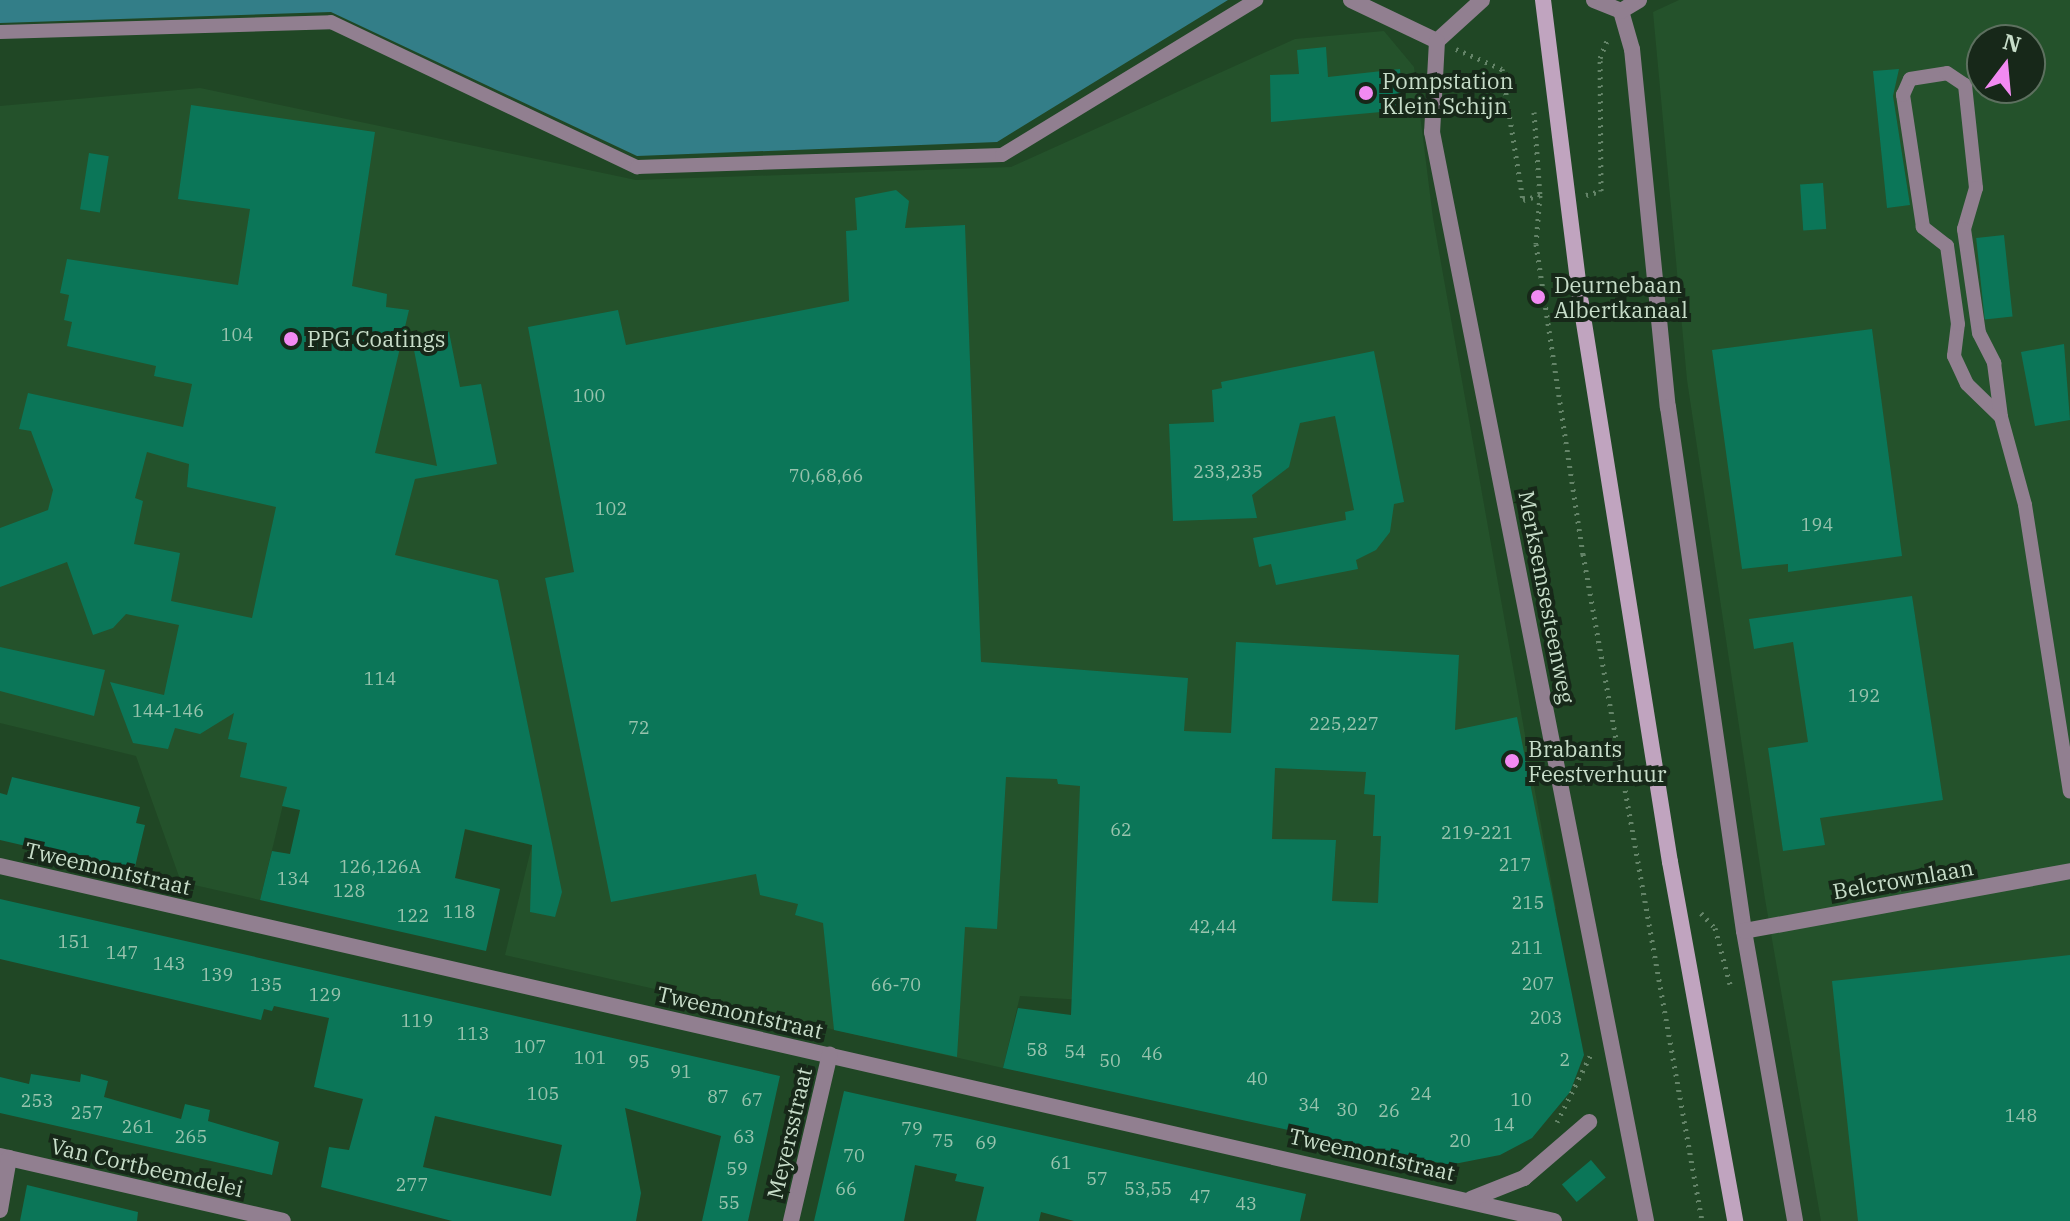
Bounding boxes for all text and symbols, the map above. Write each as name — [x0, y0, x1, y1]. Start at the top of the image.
north arrow — [1966, 24, 2046, 104]
text: N — [2000, 26, 2025, 59]
place label: Pompstation Klein Schijn — [1382, 67, 1513, 118]
marker: Pompstation Klein Schijn — [1357, 84, 1375, 102]
place label: Deurnebaan Albertkanaal — [1554, 271, 1688, 322]
marker: Deurnebaan Albertkanaal — [1529, 288, 1547, 306]
house number: 104 — [221, 324, 253, 346]
place label: PPG Coatings — [307, 326, 445, 352]
marker: PPG Coatings — [282, 330, 300, 348]
house number: 100 — [573, 385, 605, 407]
house number: 233,235 — [1193, 461, 1263, 483]
house number: 70,68,66 — [789, 465, 863, 487]
street label: Merksemsesteenweg — [1513, 488, 1581, 706]
house number: 102 — [595, 498, 627, 520]
house number: 194 — [1801, 514, 1833, 536]
house number: 114 — [364, 668, 396, 690]
house number: 192 — [1848, 685, 1880, 707]
house number: 144-146 — [132, 700, 204, 722]
house number: 225,227 — [1309, 713, 1379, 735]
house number: 72 — [628, 717, 650, 739]
place label: Brabants Feestverhuur — [1528, 735, 1667, 786]
marker: Brabants Feestverhuur — [1503, 752, 1521, 770]
house number: 62 — [1110, 819, 1132, 841]
house number: 219-221 — [1441, 822, 1513, 844]
street label: Tweemontstraat — [22, 836, 194, 900]
house number: 217 — [1499, 854, 1531, 876]
street label: Belcrownlaan — [1831, 854, 1975, 904]
house number: 126,126A — [339, 856, 421, 878]
house number: 134 — [277, 868, 309, 890]
house number: 128 — [333, 880, 365, 902]
house number: 215 — [1512, 892, 1544, 914]
house number: 118 — [443, 901, 475, 923]
house number: 122 — [397, 905, 429, 927]
house number: 42,44 — [1189, 916, 1237, 938]
house number: 151 — [58, 931, 90, 953]
house number: 211 — [1511, 937, 1543, 959]
house number: 147 — [106, 942, 138, 964]
house number: 143 — [153, 953, 185, 975]
house number: 139 — [201, 964, 233, 986]
house number: 207 — [1522, 973, 1554, 995]
house number: 135 — [250, 974, 282, 996]
house number: 66-70 — [871, 974, 921, 996]
street label: Tweemontstraat — [654, 980, 826, 1044]
house number: 129 — [309, 984, 341, 1006]
house number: 203 — [1530, 1007, 1562, 1029]
house number: 119 — [401, 1010, 433, 1032]
house number: 113 — [457, 1023, 489, 1045]
house number: 107 — [514, 1036, 546, 1058]
house number: 58 — [1026, 1039, 1048, 1061]
house number: 54 — [1064, 1041, 1086, 1063]
house number: 46 — [1141, 1043, 1163, 1065]
house number: 101 — [574, 1047, 606, 1069]
house number: 2 — [1560, 1049, 1570, 1071]
house number: 50 — [1099, 1050, 1121, 1072]
house number: 95 — [628, 1051, 650, 1073]
house number: 91 — [670, 1061, 692, 1083]
street label: Meyersstraat — [761, 1065, 817, 1201]
house number: 40 — [1246, 1068, 1268, 1090]
house number: 105 — [527, 1083, 559, 1105]
house number: 24 — [1410, 1083, 1432, 1105]
house number: 87 — [707, 1086, 729, 1108]
house number: 67 — [741, 1089, 763, 1111]
house number: 10 — [1510, 1089, 1532, 1111]
house number: 253 — [21, 1090, 53, 1112]
house number: 34 — [1298, 1094, 1320, 1116]
house number: 30 — [1336, 1099, 1358, 1121]
house number: 26 — [1378, 1100, 1400, 1122]
house number: 257 — [71, 1102, 103, 1124]
house number: 148 — [2005, 1105, 2037, 1127]
house number: 14 — [1493, 1114, 1515, 1136]
house number: 261 — [122, 1116, 154, 1138]
house number: 79 — [901, 1118, 923, 1140]
street label: Tweemontstraat — [1286, 1122, 1458, 1186]
house number: 265 — [175, 1126, 207, 1148]
house number: 63 — [733, 1126, 755, 1148]
house number: 75 — [932, 1130, 954, 1152]
house number: 20 — [1449, 1130, 1471, 1152]
street label: Van Cortbeemdelei — [48, 1132, 246, 1202]
house number: 69 — [975, 1132, 997, 1154]
house number: 70 — [843, 1145, 865, 1167]
house number: 61 — [1050, 1152, 1072, 1174]
house number: 59 — [726, 1158, 748, 1180]
house number: 57 — [1086, 1168, 1108, 1190]
house number: 277 — [396, 1174, 428, 1196]
house number: 66 — [835, 1178, 857, 1200]
house number: 53,55 — [1124, 1178, 1172, 1200]
house number: 47 — [1189, 1186, 1211, 1208]
house number: 55 — [718, 1192, 740, 1214]
house number: 43 — [1235, 1193, 1257, 1215]

